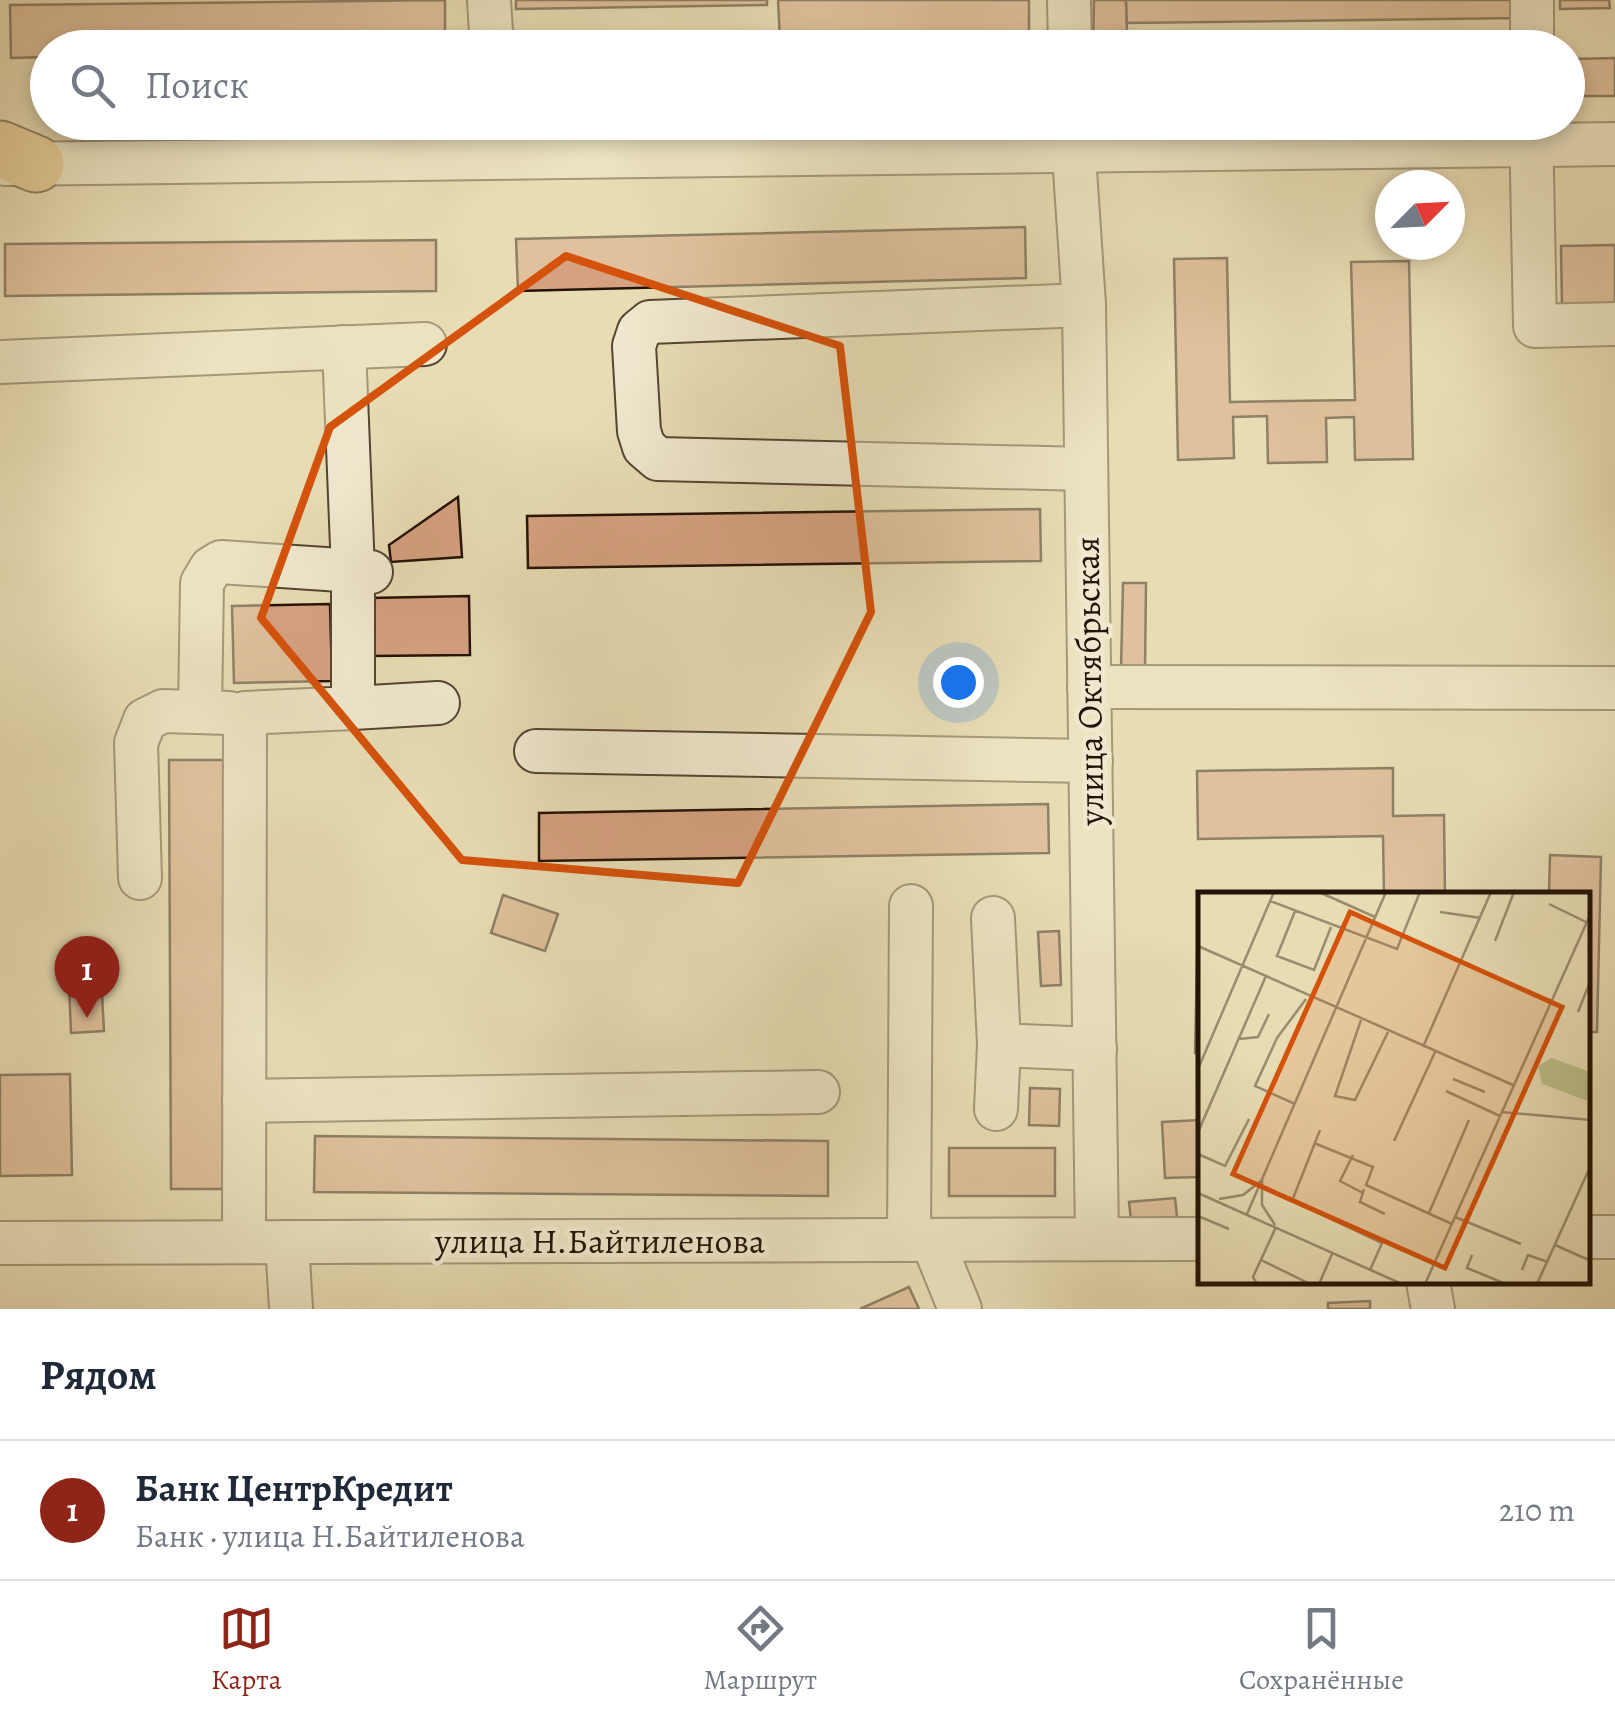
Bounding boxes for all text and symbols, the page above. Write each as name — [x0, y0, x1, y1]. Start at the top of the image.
search box — [30, 30, 1585, 140]
icon: search — [65, 58, 120, 113]
text: Поиск — [145, 59, 249, 111]
north arrow — [1375, 170, 1465, 260]
street label: улица Октябрьская — [1062, 536, 1116, 827]
your location — [933, 657, 984, 708]
inset map — [1198, 892, 1590, 1284]
pin: 1 — [54, 936, 120, 1018]
street label: улица Н.Байтиленова — [434, 1217, 765, 1265]
text: Рядом — [40, 1346, 157, 1403]
text: Банк ЦентрКредит — [135, 1462, 453, 1514]
text: 1 — [67, 1488, 78, 1532]
text: 210 m — [1499, 1488, 1575, 1532]
text: Банк · улица Н.Байтиленова — [135, 1514, 525, 1558]
tab: Карта — [211, 1601, 282, 1699]
tab: Маршрут — [704, 1601, 817, 1699]
tab: Сохранённые — [1239, 1601, 1404, 1699]

